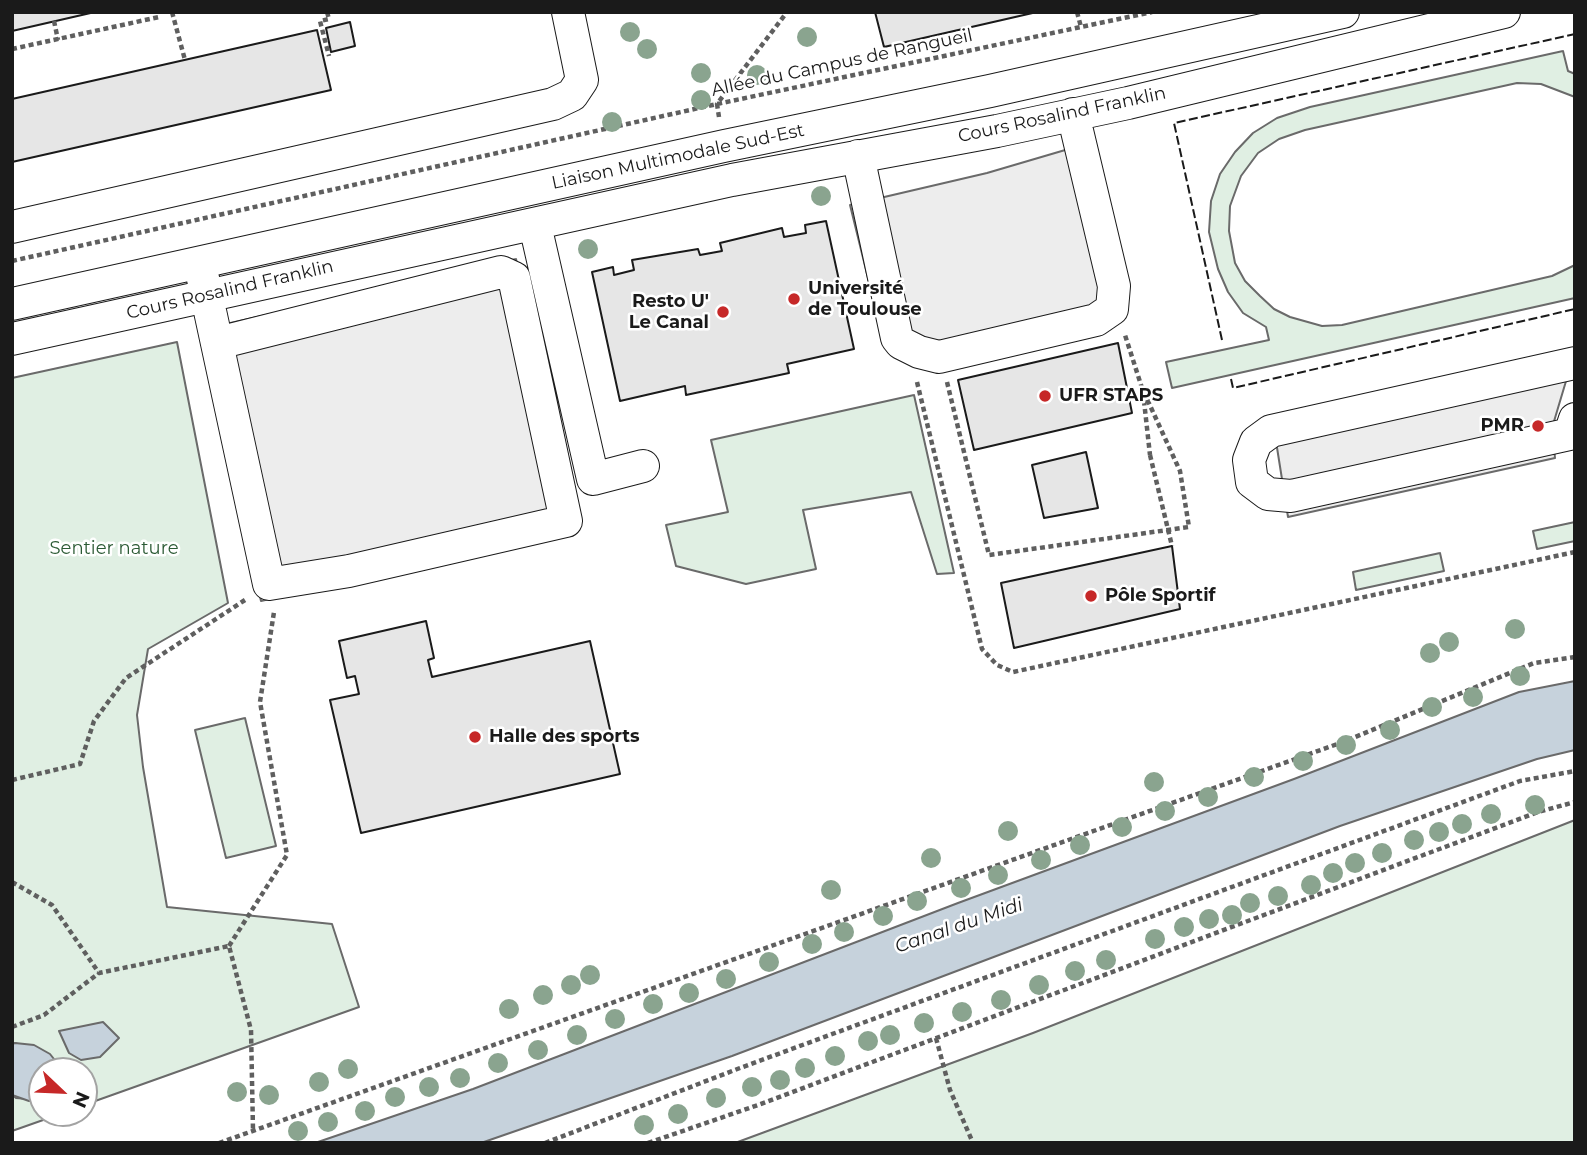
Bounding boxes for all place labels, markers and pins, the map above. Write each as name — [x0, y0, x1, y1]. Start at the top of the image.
place label: Université de Toulouse — [808, 278, 922, 320]
place label: Resto U' Le Canal — [629, 291, 709, 334]
marker: Université de Toulouse — [786, 291, 802, 307]
marker: Resto U' Le Canal — [715, 304, 731, 320]
place label: UFR STAPS — [1059, 385, 1163, 407]
marker: UFR STAPS — [1037, 388, 1053, 404]
place label: PMR — [1481, 415, 1524, 437]
marker: PMR — [1530, 418, 1546, 434]
place label: Pôle Sportif — [1105, 585, 1216, 607]
marker: Pôle Sportif — [1083, 588, 1099, 604]
place label: Halle des sports — [489, 726, 640, 748]
marker: Halle des sports — [467, 729, 483, 745]

